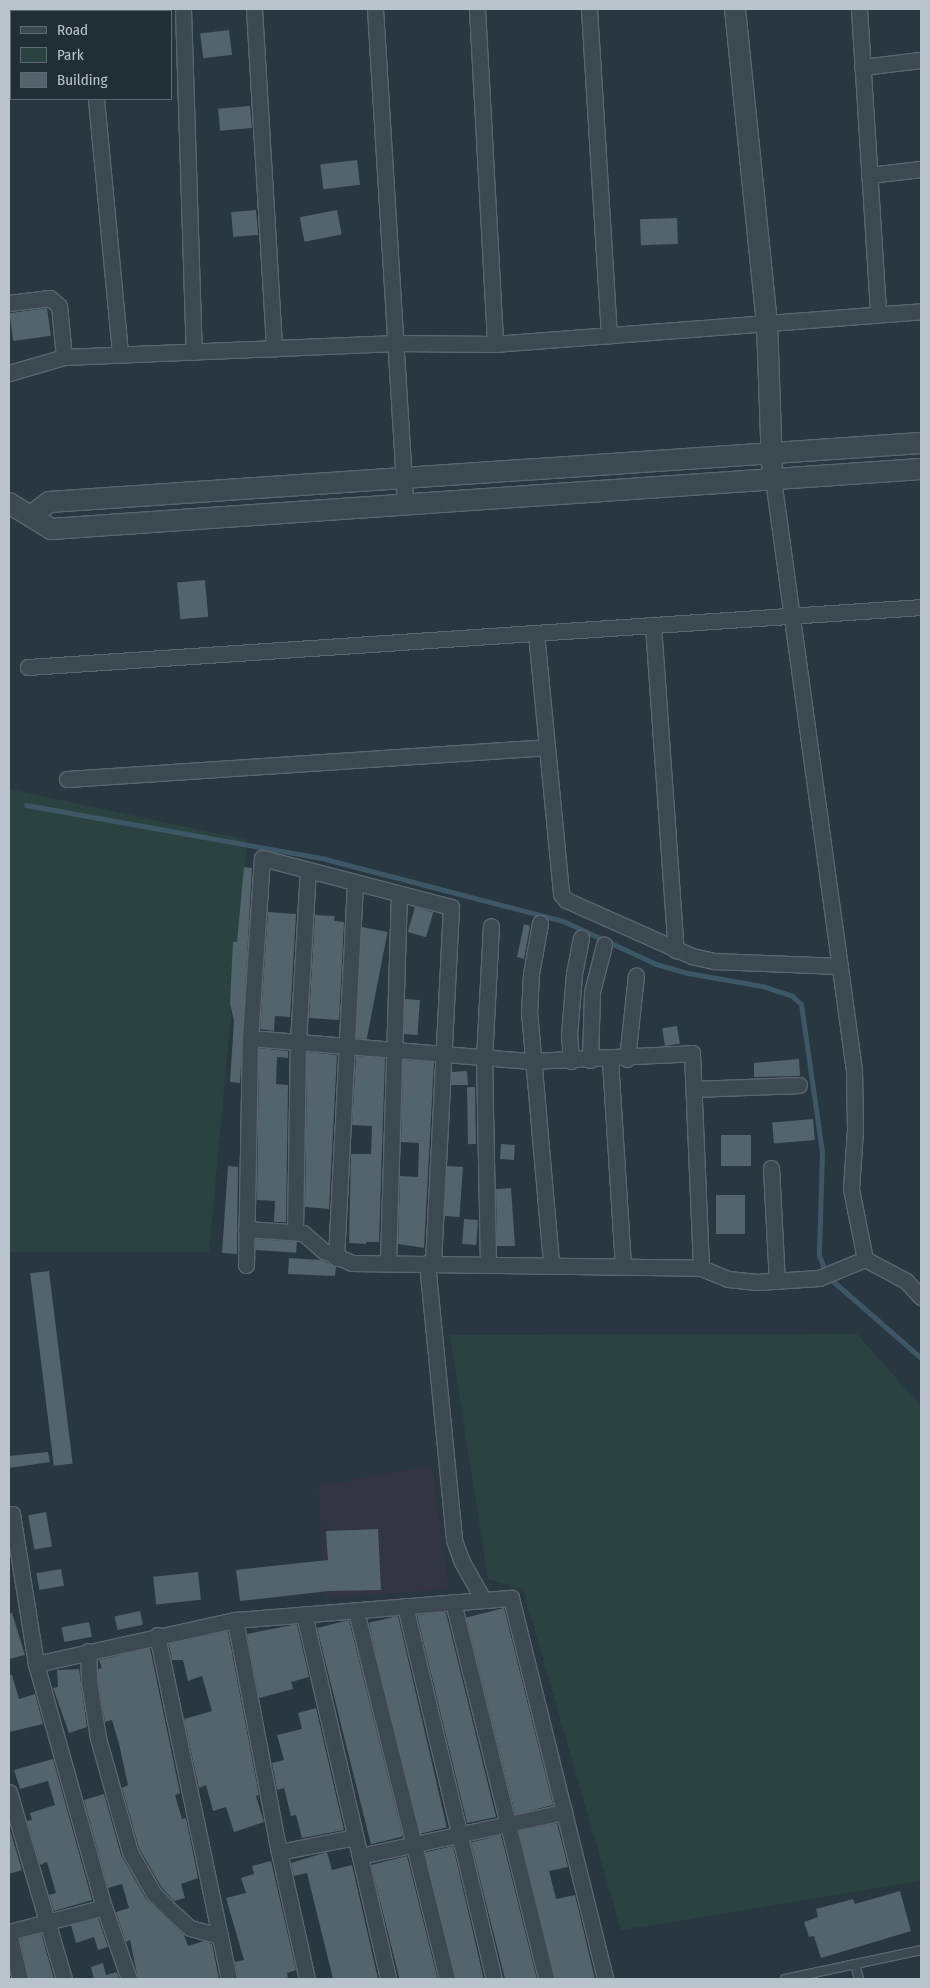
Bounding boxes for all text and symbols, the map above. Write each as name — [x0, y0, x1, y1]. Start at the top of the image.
legend — [10, 10, 172, 100]
text: Road — [57, 21, 88, 39]
text: Park — [57, 46, 84, 64]
text: Building — [57, 71, 108, 89]

